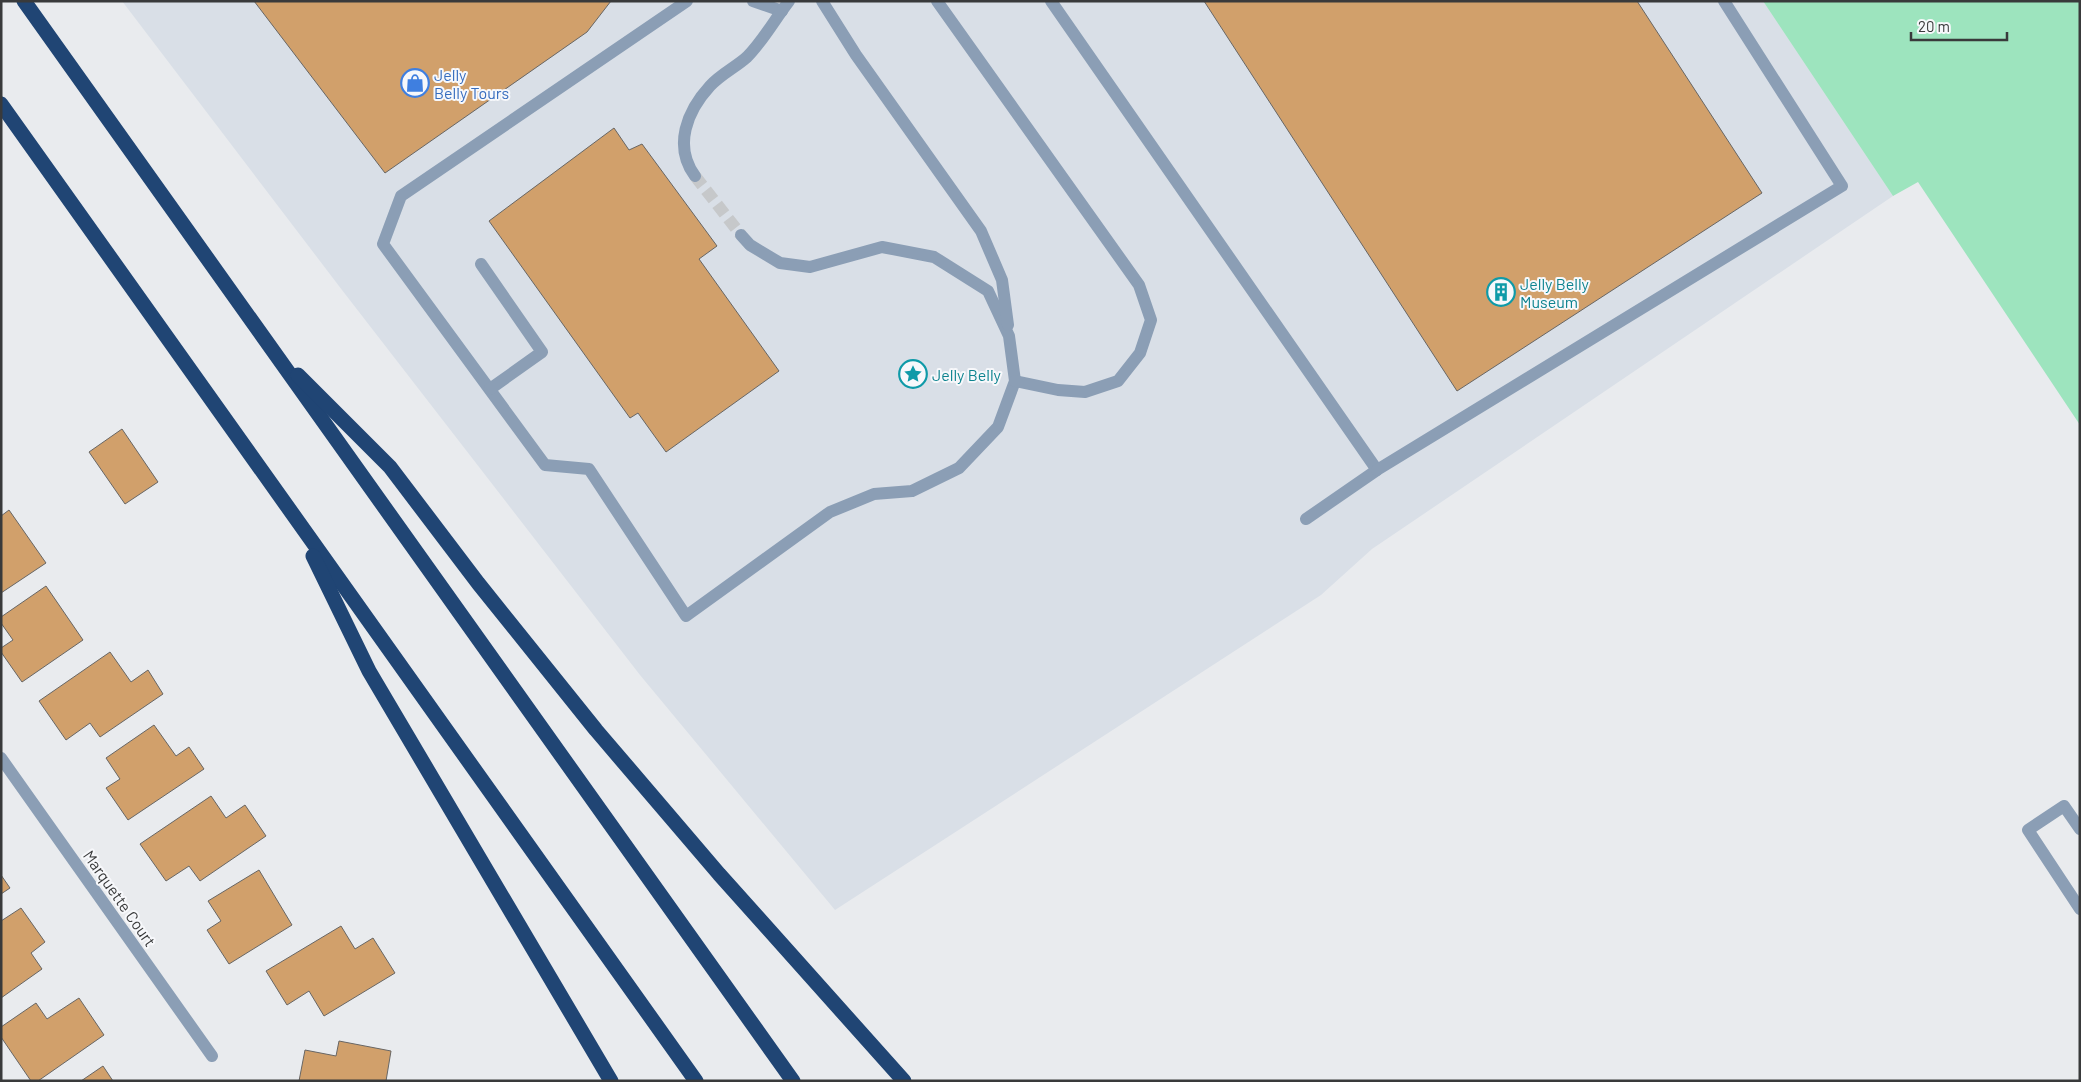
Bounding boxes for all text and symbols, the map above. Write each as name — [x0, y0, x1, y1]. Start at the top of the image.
scale bar — [1911, 10, 2007, 42]
text: 20 m — [1918, 17, 1950, 35]
place label: Jelly Belly Tours — [434, 65, 509, 102]
shop icon: Jelly Belly Tours — [400, 68, 430, 98]
place label: Jelly Belly Museum — [1520, 274, 1590, 311]
building icon: Jelly Belly Museum — [1486, 277, 1516, 307]
place icon: Jelly Belly — [898, 359, 928, 389]
place label: Jelly Belly — [932, 365, 1002, 384]
street label: Marquette Court — [80, 846, 160, 950]

